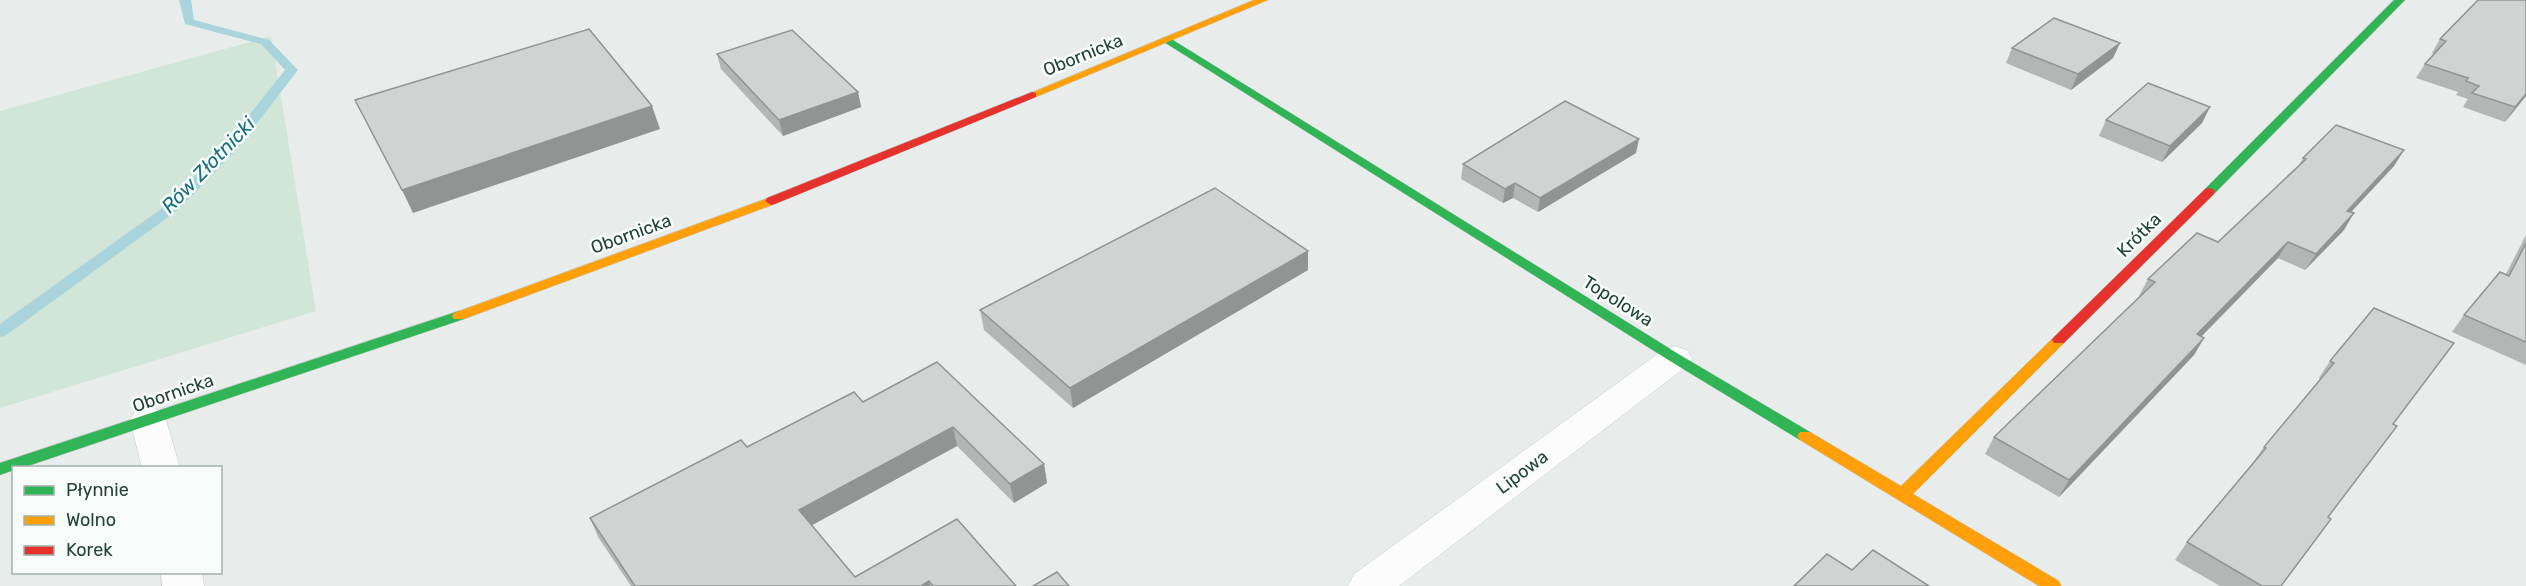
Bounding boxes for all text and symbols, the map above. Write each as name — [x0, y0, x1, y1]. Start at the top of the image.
street label: Obornicka — [1040, 29, 1126, 81]
water label: Rów Złotnicki — [156, 111, 261, 218]
street label: Krótka — [2112, 208, 2166, 262]
street label: Obornicka — [588, 209, 674, 259]
street label: Topolowa — [1579, 271, 1657, 331]
street label: Obornicka — [130, 369, 216, 417]
street label: Lipowa — [1492, 445, 1552, 499]
legend — [12, 466, 222, 574]
text: Płynnie — [66, 479, 129, 501]
text: Wolno — [66, 509, 116, 531]
text: Korek — [66, 539, 113, 561]

